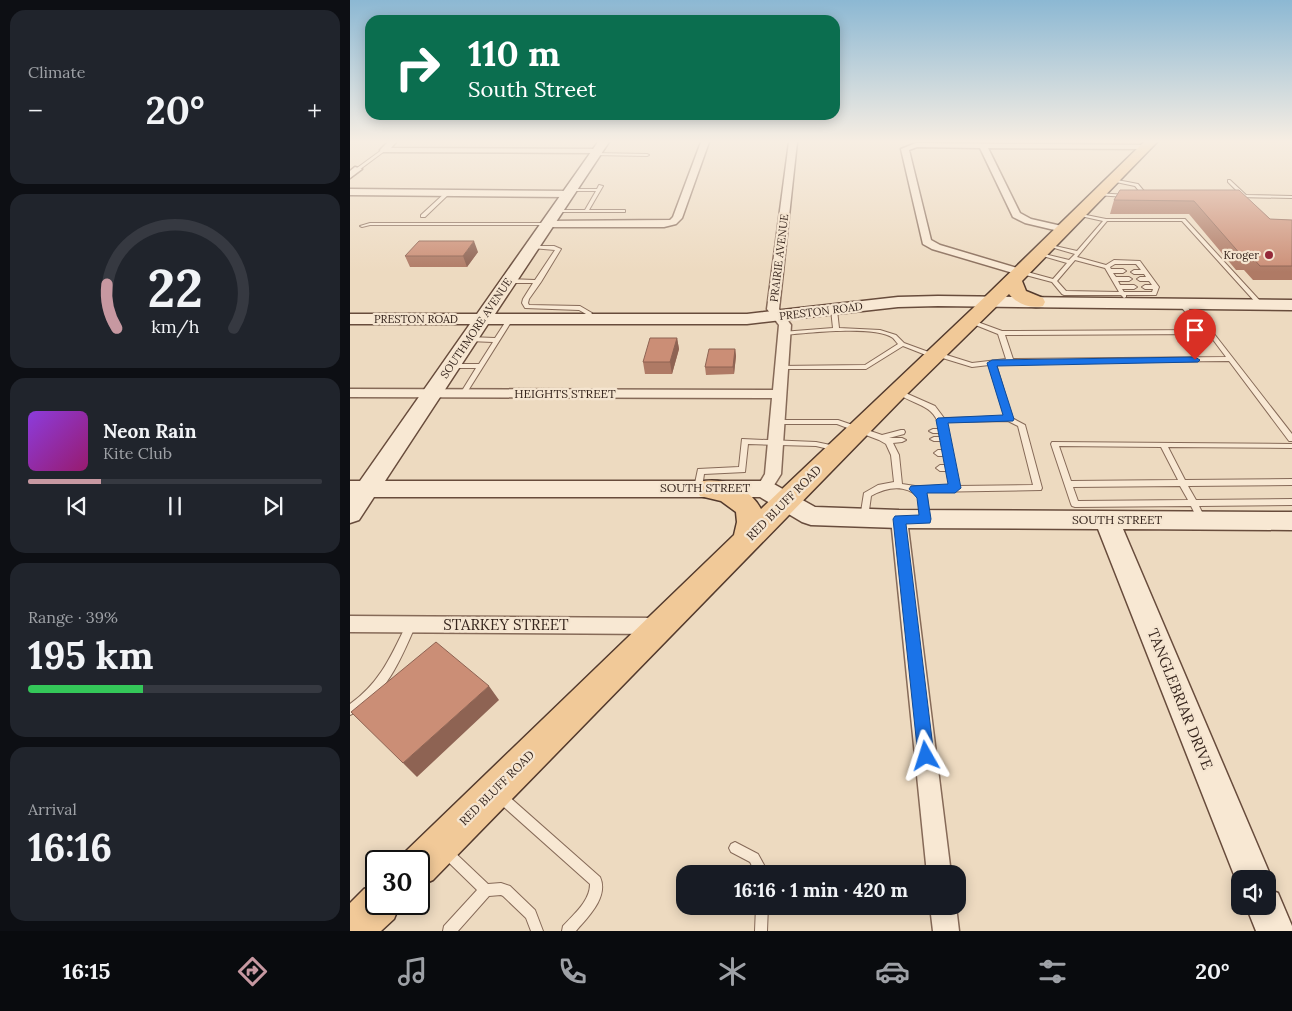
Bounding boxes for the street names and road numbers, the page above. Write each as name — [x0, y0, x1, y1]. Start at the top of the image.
street label: PRAIRIE AVENUE — [767, 213, 791, 303]
street label: SOUTHMORE AVENUE — [437, 275, 515, 381]
street label: PRESTON ROAD — [778, 299, 864, 323]
street label: PRESTON ROAD — [374, 312, 458, 326]
street label: HEIGHTS STREET — [514, 386, 616, 401]
street label: RED BLUFF ROAD — [743, 462, 824, 543]
street label: SOUTH STREET — [660, 480, 750, 495]
street label: SOUTH STREET — [1072, 512, 1162, 527]
street label: STARKEY STREET — [443, 615, 569, 634]
street label: TANGLEBRIAR DRIVE — [1143, 626, 1217, 772]
street label: RED BLUFF ROAD — [456, 747, 537, 828]

